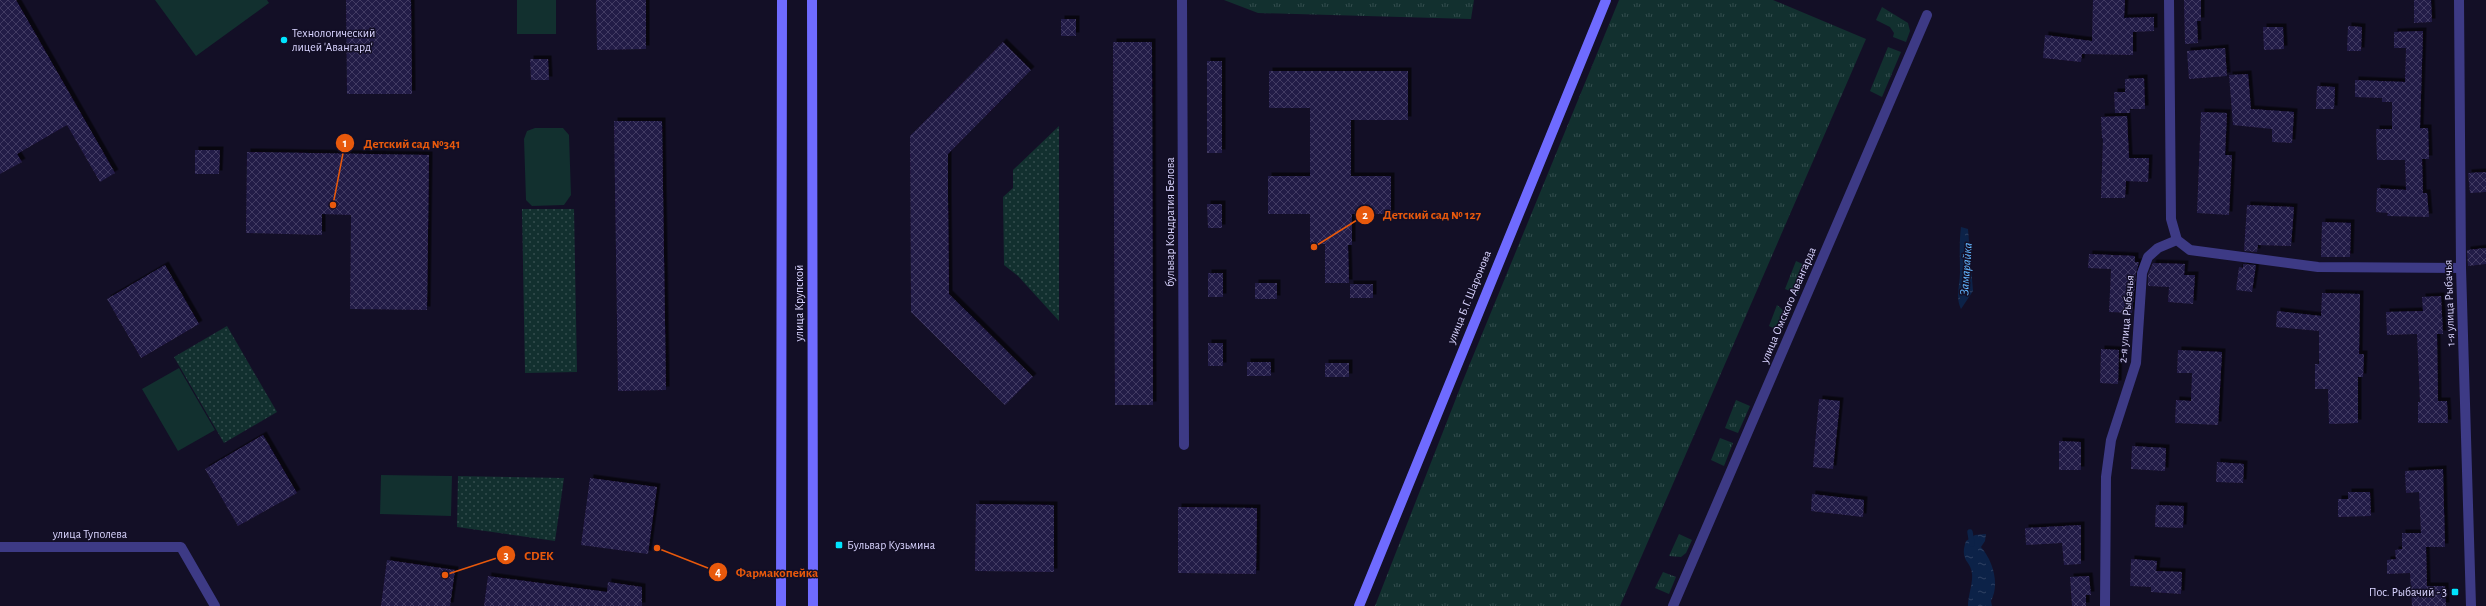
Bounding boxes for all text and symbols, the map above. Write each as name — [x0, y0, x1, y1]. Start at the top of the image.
place label: Технологический лицей 'Авангард' — [292, 27, 375, 53]
marker: Технологический лицей 'Авангард' — [279, 35, 289, 45]
callout: Детский сад №341 — [335, 131, 468, 156]
text: 1 — [343, 137, 347, 149]
text: Детский сад №341 — [364, 138, 460, 151]
street label: бульвар Кондратия Белова — [1164, 157, 1177, 287]
callout: Детский сад № 127 — [1355, 202, 1489, 227]
text: 2 — [1362, 209, 1368, 221]
text: Детский сад № 127 — [1383, 209, 1482, 222]
water label: Замарайка — [1958, 242, 1975, 296]
street label: улица Омского Авангарда — [1758, 245, 1819, 366]
street label: улица Б.Г. Шаронова — [1444, 248, 1494, 347]
street label: 1-я улица Рыбачья — [2441, 259, 2458, 347]
street label: улица Крупской — [793, 265, 806, 342]
street label: 2-я улица Рыбачья — [2116, 275, 2137, 364]
street label: улица Туполева — [52, 528, 128, 541]
place label: Бульвар Кузьмина — [847, 539, 936, 552]
marker: Бульвар Кузьмина — [834, 540, 844, 550]
callout: CDEK — [496, 543, 562, 568]
text: 3 — [503, 549, 509, 561]
text: CDEK — [524, 550, 554, 563]
callout: Фармакопейка — [708, 560, 826, 585]
text: 4 — [715, 566, 721, 578]
text: Фармакопейка — [736, 567, 818, 580]
place label: Пос. Рыбачий - 3 — [2369, 586, 2447, 598]
marker: Пос. Рыбачий - 3 — [2450, 587, 2460, 597]

